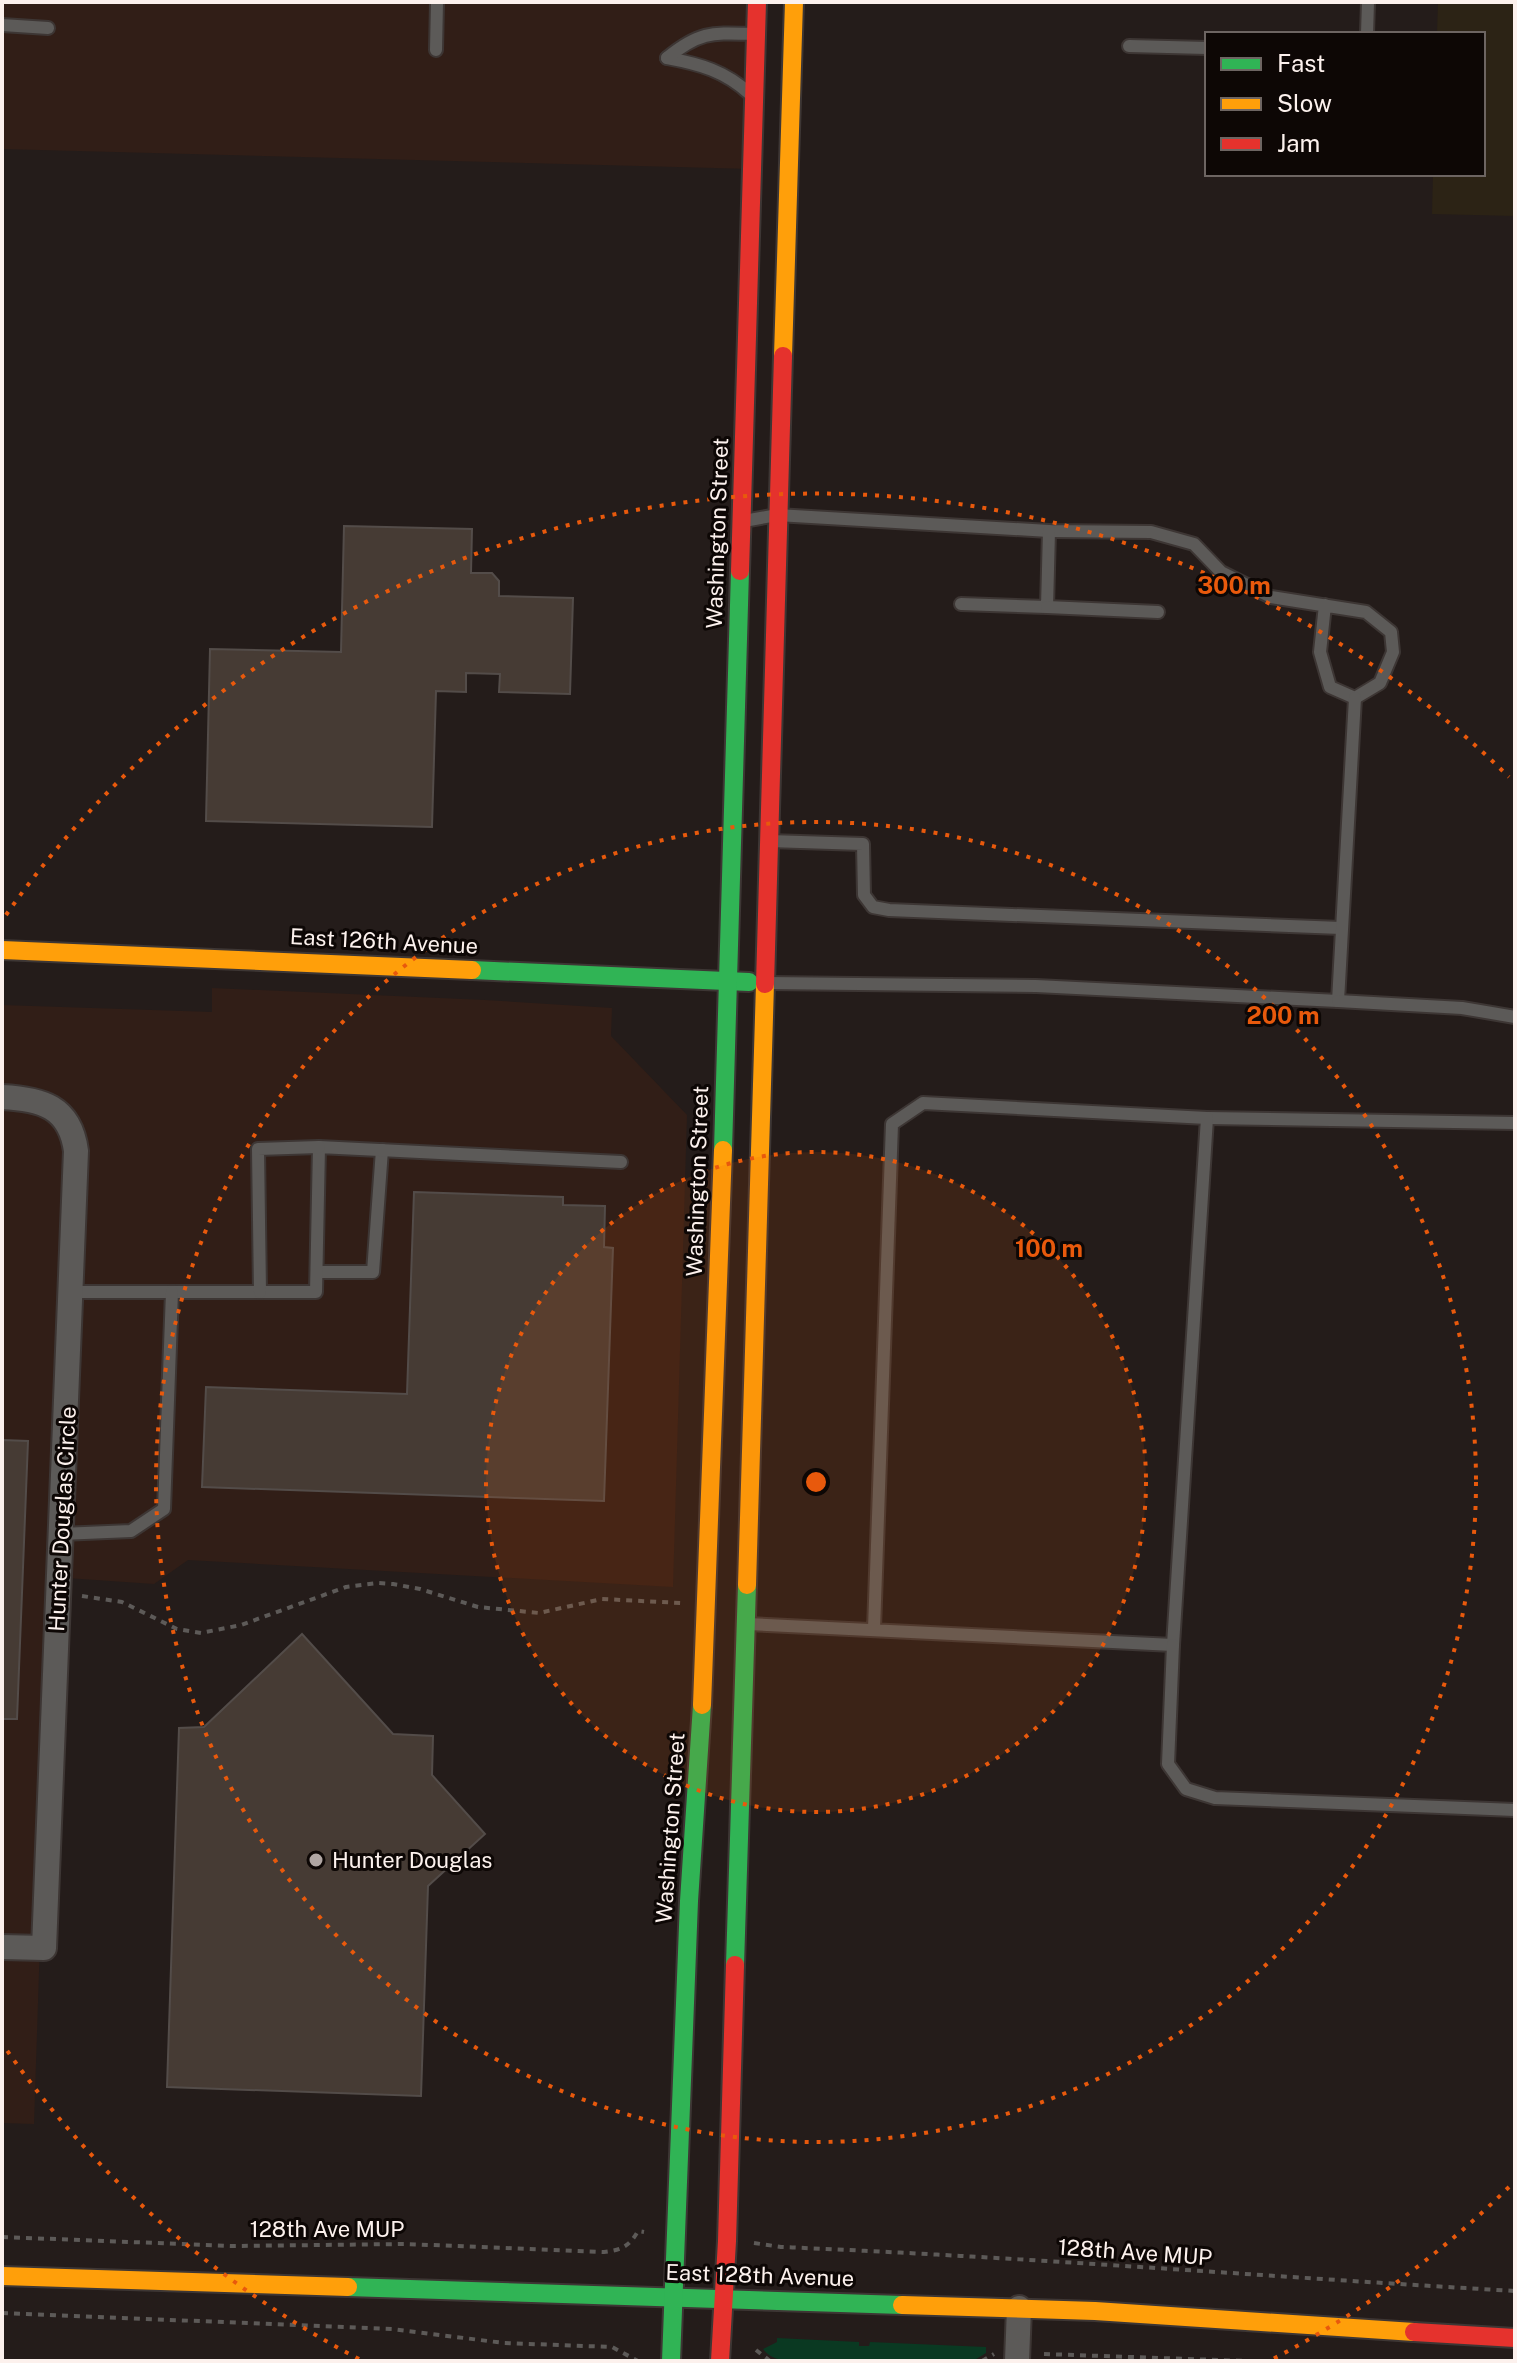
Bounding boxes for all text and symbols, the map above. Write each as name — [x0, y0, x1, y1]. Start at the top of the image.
legend — [1205, 32, 1485, 176]
text: Fast — [1277, 49, 1325, 77]
text: Slow — [1277, 89, 1332, 117]
text: Jam — [1277, 129, 1320, 157]
street label: Washington Street — [701, 437, 733, 629]
text: 300 m — [1197, 571, 1271, 599]
street label: East 126th Avenue — [289, 923, 479, 959]
text: 200 m — [1246, 1001, 1320, 1029]
street label: Washington Street — [681, 1085, 713, 1277]
text: 100 m — [1015, 1234, 1083, 1262]
street label: Hunter Douglas Circle — [43, 1406, 81, 1632]
centre of rings — [802, 1468, 830, 1496]
street label: Washington Street — [650, 1732, 690, 1924]
place label: Hunter Douglas — [332, 1847, 493, 1873]
marker: Hunter Douglas — [307, 1851, 325, 1869]
street label: 128th Ave MUP — [250, 2216, 404, 2242]
street label: 128th Ave MUP — [1057, 2234, 1213, 2270]
street label: East 128th Avenue — [665, 2259, 855, 2291]

